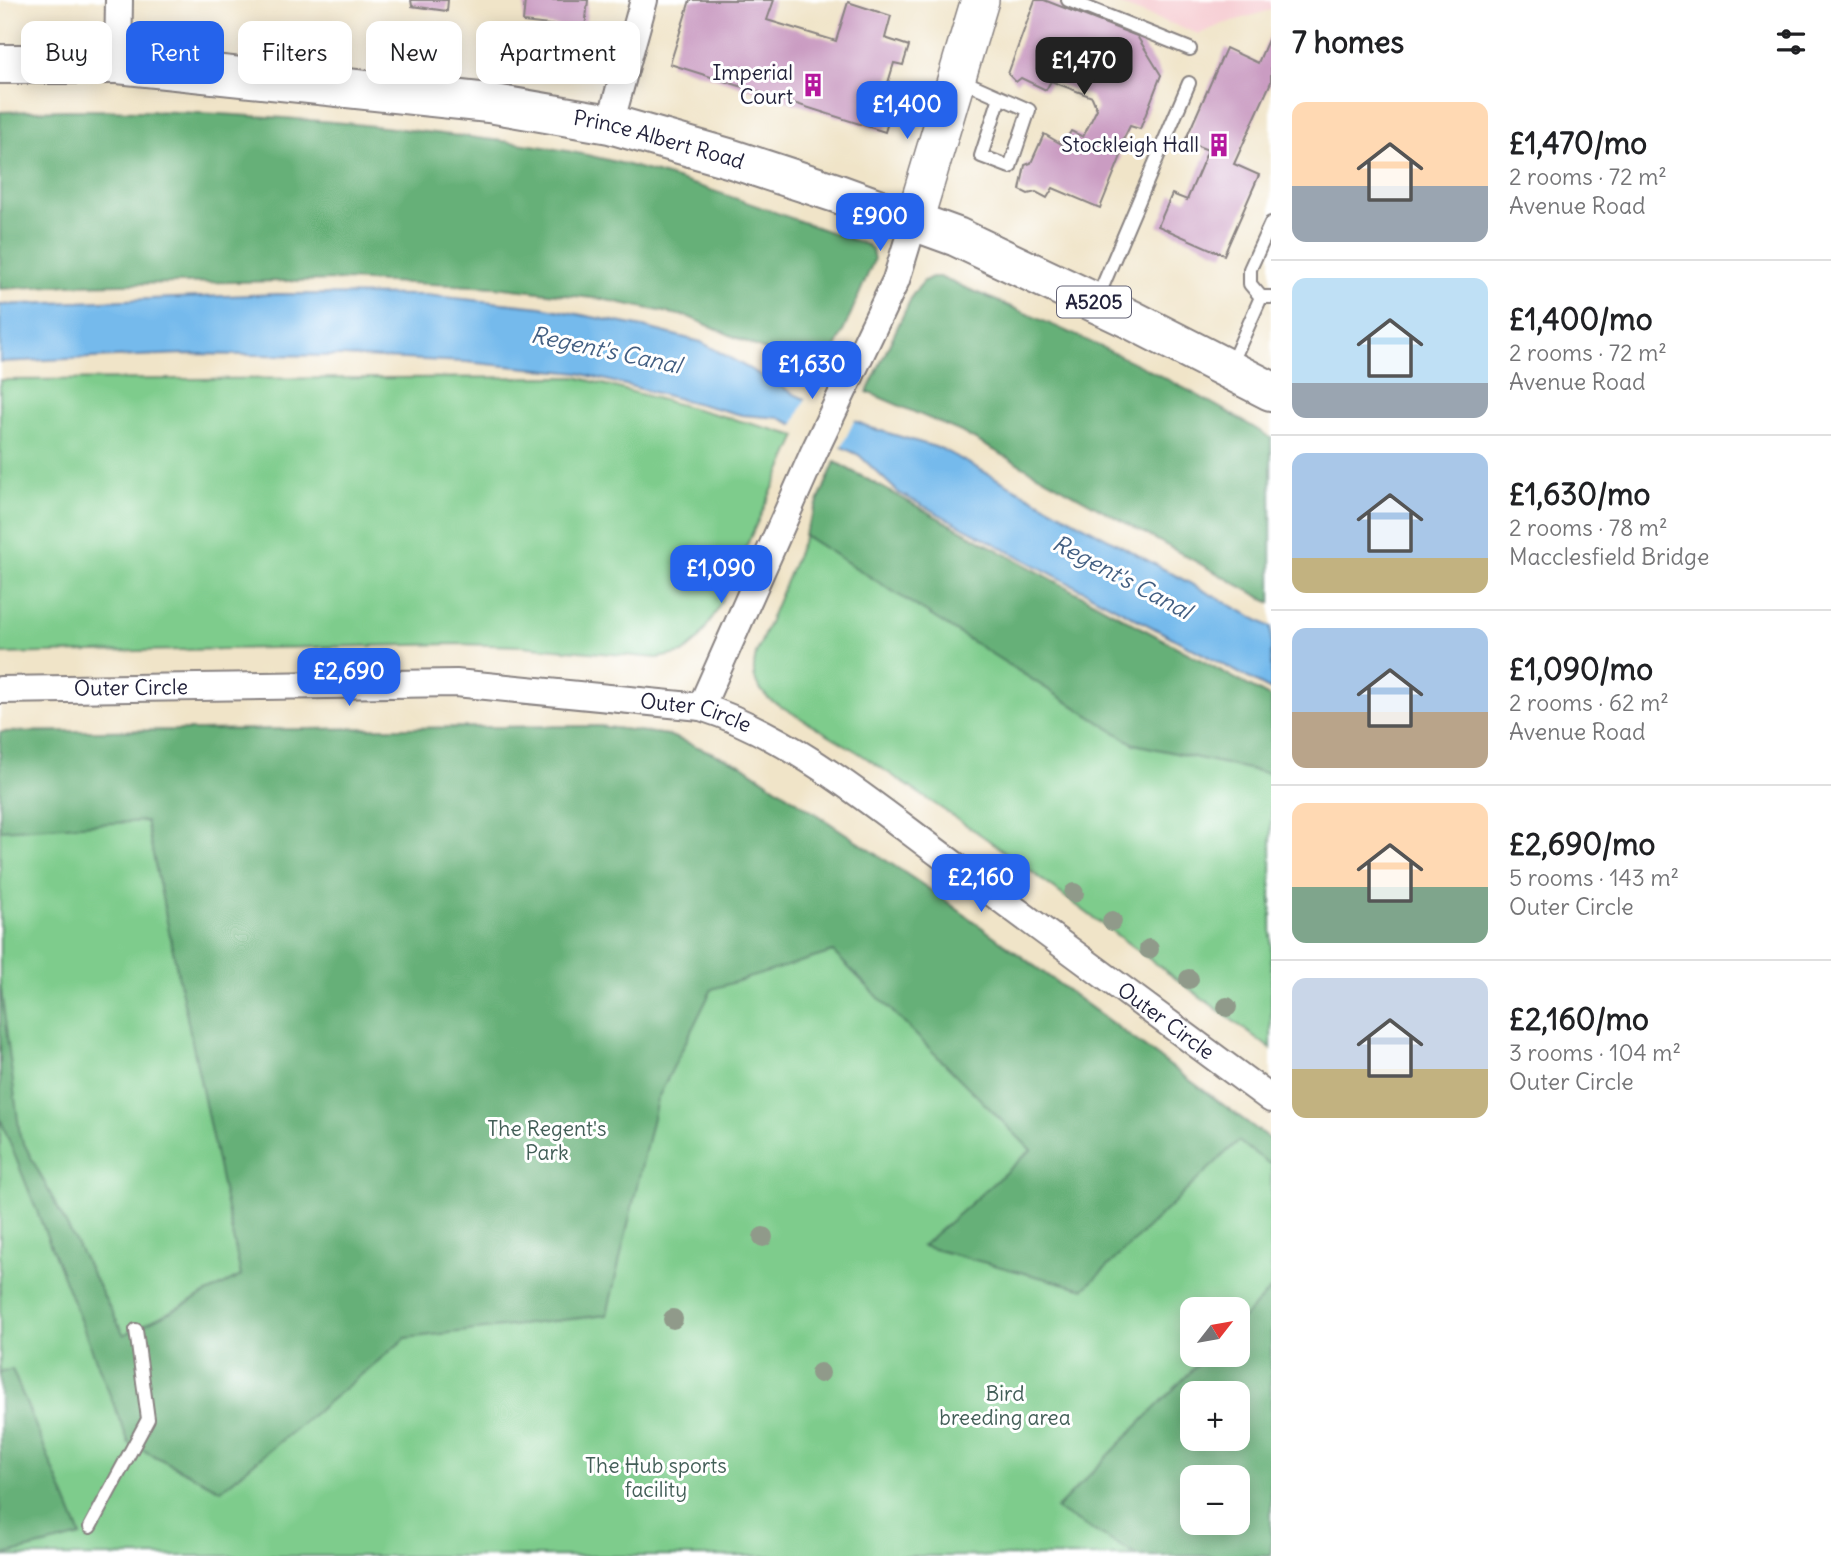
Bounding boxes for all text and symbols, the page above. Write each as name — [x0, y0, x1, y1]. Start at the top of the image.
chip: Buy — [21, 21, 112, 84]
chip: Rent — [126, 21, 224, 84]
chip: Filters — [238, 21, 352, 84]
chip: New — [366, 21, 462, 84]
chip: Apartment — [476, 21, 640, 84]
text: 7 homes — [1292, 23, 1404, 61]
icon: filters — [1772, 23, 1810, 61]
pin: £1,470 — [1027, 38, 1141, 97]
text: £1,470 — [1051, 45, 1117, 74]
place label: Imperial Court — [712, 59, 793, 110]
building icon: Imperial Court — [799, 71, 827, 99]
pin: £1,400 — [850, 82, 964, 141]
text: £1,400 — [872, 89, 942, 118]
street label: Prince Albert Road — [572, 104, 748, 175]
text: £1,470/mo — [1509, 124, 1647, 162]
icon: home — [1348, 130, 1432, 214]
place label: Stockleigh Hall — [1061, 131, 1199, 158]
building icon: Stockleigh Hall — [1205, 131, 1233, 159]
text: 2 rooms · 72 m² — [1509, 162, 1667, 191]
text: Avenue Road — [1509, 191, 1646, 220]
pin: £900 — [839, 194, 921, 253]
text: £900 — [852, 201, 908, 230]
road number: A5205 — [1057, 286, 1131, 318]
text: £1,400/mo — [1509, 300, 1653, 338]
icon: home — [1348, 306, 1432, 390]
water label: Regent's Canal — [528, 319, 687, 380]
text: 2 rooms · 72 m² — [1509, 338, 1667, 367]
pin: £1,630 — [755, 342, 869, 401]
text: £1,630 — [778, 349, 846, 378]
text: Avenue Road — [1509, 367, 1646, 396]
text: £1,630/mo — [1509, 475, 1650, 513]
icon: home — [1348, 481, 1432, 565]
text: 2 rooms · 78 m² — [1509, 513, 1668, 542]
water label: Regent's Canal — [1048, 528, 1199, 627]
text: Macclesfield Bridge — [1509, 542, 1709, 571]
pin: £1,090 — [664, 546, 778, 605]
text: £1,090 — [686, 553, 756, 582]
pin: £2,690 — [292, 648, 406, 708]
text: £1,090/mo — [1509, 650, 1653, 688]
text: £2,690 — [313, 656, 385, 685]
icon: home — [1348, 656, 1432, 740]
street label: Outer Circle — [74, 673, 188, 702]
street label: Outer Circle — [639, 687, 756, 738]
text: 2 rooms · 62 m² — [1509, 688, 1669, 717]
text: Avenue Road — [1509, 717, 1646, 746]
text: £2,690/mo — [1509, 825, 1655, 863]
icon: home — [1348, 831, 1432, 915]
pin: £2,160 — [924, 855, 1038, 914]
text: £2,160 — [948, 862, 1014, 891]
text: 5 rooms · 143 m² — [1509, 863, 1679, 892]
text: Outer Circle — [1509, 892, 1634, 921]
street label: Outer Circle — [1112, 976, 1220, 1065]
text: £2,160/mo — [1509, 1000, 1649, 1038]
icon: home — [1348, 1006, 1432, 1090]
text: 3 rooms · 104 m² — [1509, 1038, 1681, 1067]
text: Outer Circle — [1509, 1067, 1634, 1096]
park label: The Regent's Park — [487, 1115, 607, 1166]
north arrow — [1180, 1297, 1250, 1367]
map controls — [1180, 1297, 1250, 1535]
park label: Bird breeding area — [939, 1380, 1071, 1431]
button: + — [1180, 1381, 1250, 1451]
park label: The Hub sports facility — [585, 1452, 727, 1503]
button: − — [1180, 1465, 1250, 1535]

